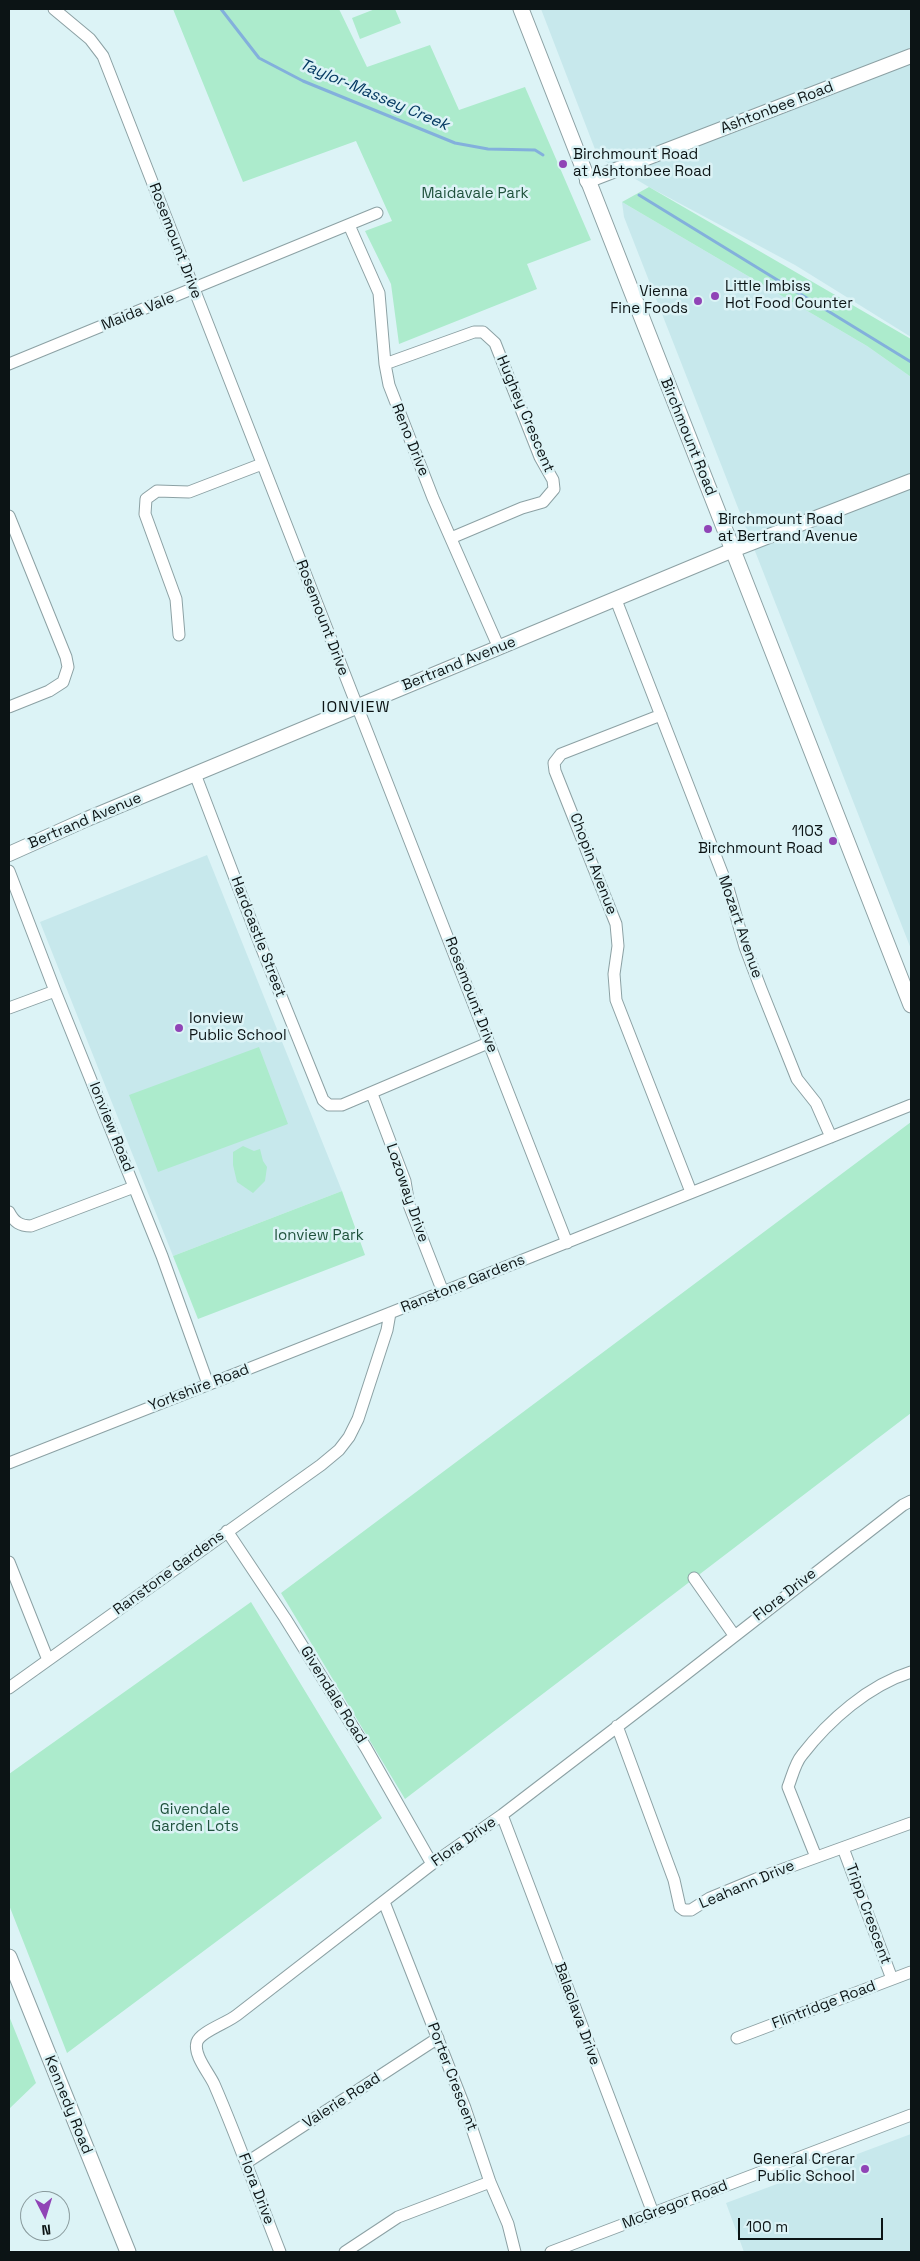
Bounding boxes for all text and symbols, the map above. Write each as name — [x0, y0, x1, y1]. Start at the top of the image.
water label: Taylor-Massey Creek — [296, 55, 452, 135]
street label: Ashtonbee Road — [718, 78, 836, 138]
place label: Birchmount Road at Ashtonbee Road — [573, 146, 711, 181]
marker: Birchmount Road at Ashtonbee Road — [557, 158, 569, 170]
street label: Rosemount Drive — [145, 181, 205, 301]
park label: Maidavale Park — [421, 185, 529, 203]
place label: Little Imbiss Hot Food Counter — [725, 278, 853, 313]
place label: Vienna Fine Foods — [610, 283, 688, 318]
street label: Maida Vale — [99, 289, 177, 335]
marker: Little Imbiss Hot Food Counter — [709, 290, 721, 302]
marker: Vienna Fine Foods — [692, 295, 704, 307]
street label: Hughey Crescent — [492, 353, 558, 475]
street label: Birchmount Road — [656, 376, 720, 498]
street label: Reno Drive — [387, 401, 433, 479]
place label: Birchmount Road at Bertrand Avenue — [718, 511, 858, 546]
marker: Birchmount Road at Bertrand Avenue — [702, 523, 714, 535]
street label: Rosemount Drive — [292, 558, 352, 678]
street label: Bertrand Avenue — [400, 633, 518, 695]
district label: IONVIEW — [321, 698, 391, 718]
street label: Bertrand Avenue — [26, 789, 144, 853]
street label: Chopin Avenue — [565, 811, 621, 917]
place label: 1103 Birchmount Road — [698, 823, 823, 858]
marker: 1103 Birchmount Road — [827, 835, 839, 847]
street label: Mozart Avenue — [714, 873, 766, 981]
street label: Hardcastle Street — [227, 874, 289, 1000]
street label: Rosemount Drive — [441, 935, 501, 1055]
place label: Ionview Public School — [189, 1010, 287, 1045]
marker: Ionview Public School — [173, 1022, 185, 1034]
street label: Ionview Road — [85, 1080, 137, 1174]
street label: Lozoway Drive — [382, 1141, 432, 1245]
park label: Ionview Park — [274, 1227, 364, 1245]
street label: Ranstone Gardens — [398, 1251, 528, 1317]
street label: Yorkshire Road — [146, 1361, 252, 1415]
street label: Ranstone Gardens — [110, 1527, 228, 1619]
street label: Flora Drive — [750, 1565, 820, 1625]
street label: Givendale Road — [296, 1643, 370, 1747]
park label: Givendale Garden Lots — [151, 1801, 239, 1836]
street label: Flora Drive — [428, 1813, 500, 1871]
street label: Leahann Drive — [697, 1857, 797, 1913]
street label: Tripp Crescent — [841, 1861, 895, 1967]
street label: Balaclava Drive — [550, 1960, 604, 2068]
street label: Flintridge Road — [770, 1977, 878, 2033]
street label: Porter Crescent — [423, 2020, 481, 2134]
street label: Kennedy Road — [40, 2053, 96, 2157]
street label: Valerie Road — [300, 2069, 384, 2133]
street label: Flora Drive — [234, 2151, 278, 2227]
place label: General Crerar Public School — [753, 2151, 855, 2186]
marker: General Crerar Public School — [859, 2163, 871, 2175]
street label: McGregor Road — [620, 2177, 730, 2233]
north arrow — [20, 2191, 70, 2241]
scale bar — [740, 2208, 885, 2240]
text: 100 m — [746, 2217, 788, 2236]
text: N — [41, 2221, 52, 2239]

